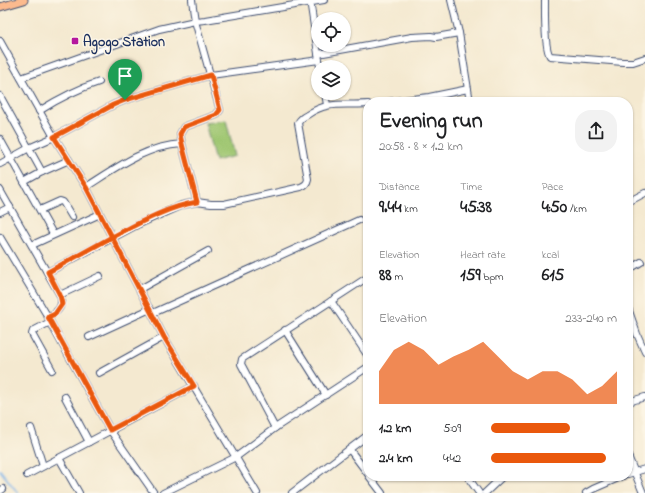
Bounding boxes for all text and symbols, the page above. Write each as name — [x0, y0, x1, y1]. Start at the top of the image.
map controls — [311, 12, 351, 100]
button: locate — [311, 12, 351, 52]
place label: Agogo Station — [83, 32, 165, 55]
marker: Agogo Station — [70, 36, 80, 46]
pin — [108, 59, 142, 100]
button: layers — [311, 60, 351, 100]
icon: arrive — [114, 65, 136, 87]
text: Evening run — [379, 106, 483, 138]
button: share — [575, 110, 617, 152]
text: 20:58 · 8 × 1.2 km — [379, 137, 463, 156]
text: Distance — [379, 179, 420, 195]
text: Time — [460, 179, 482, 195]
text: Pace — [542, 179, 563, 195]
text: 9.44 — [379, 195, 402, 220]
text: 45:38 — [460, 195, 492, 220]
text: 4:50 — [542, 195, 567, 220]
text: km — [402, 201, 418, 217]
text: /km — [567, 201, 587, 217]
text: Elevation — [379, 247, 419, 263]
text: Heart rate — [460, 247, 505, 263]
text: kcal — [542, 247, 559, 263]
text: 88 — [379, 263, 392, 288]
text: 159 — [460, 263, 481, 288]
text: 615 — [542, 263, 564, 288]
text: m — [392, 269, 403, 285]
text: bpm — [481, 269, 504, 285]
text: Elevation — [379, 309, 427, 328]
text: 233–240 m — [565, 309, 617, 328]
text: 1.2 km — [379, 419, 411, 438]
text: 5:09 — [443, 419, 461, 438]
text: 2.4 km — [379, 449, 413, 468]
text: 4:42 — [443, 449, 461, 468]

